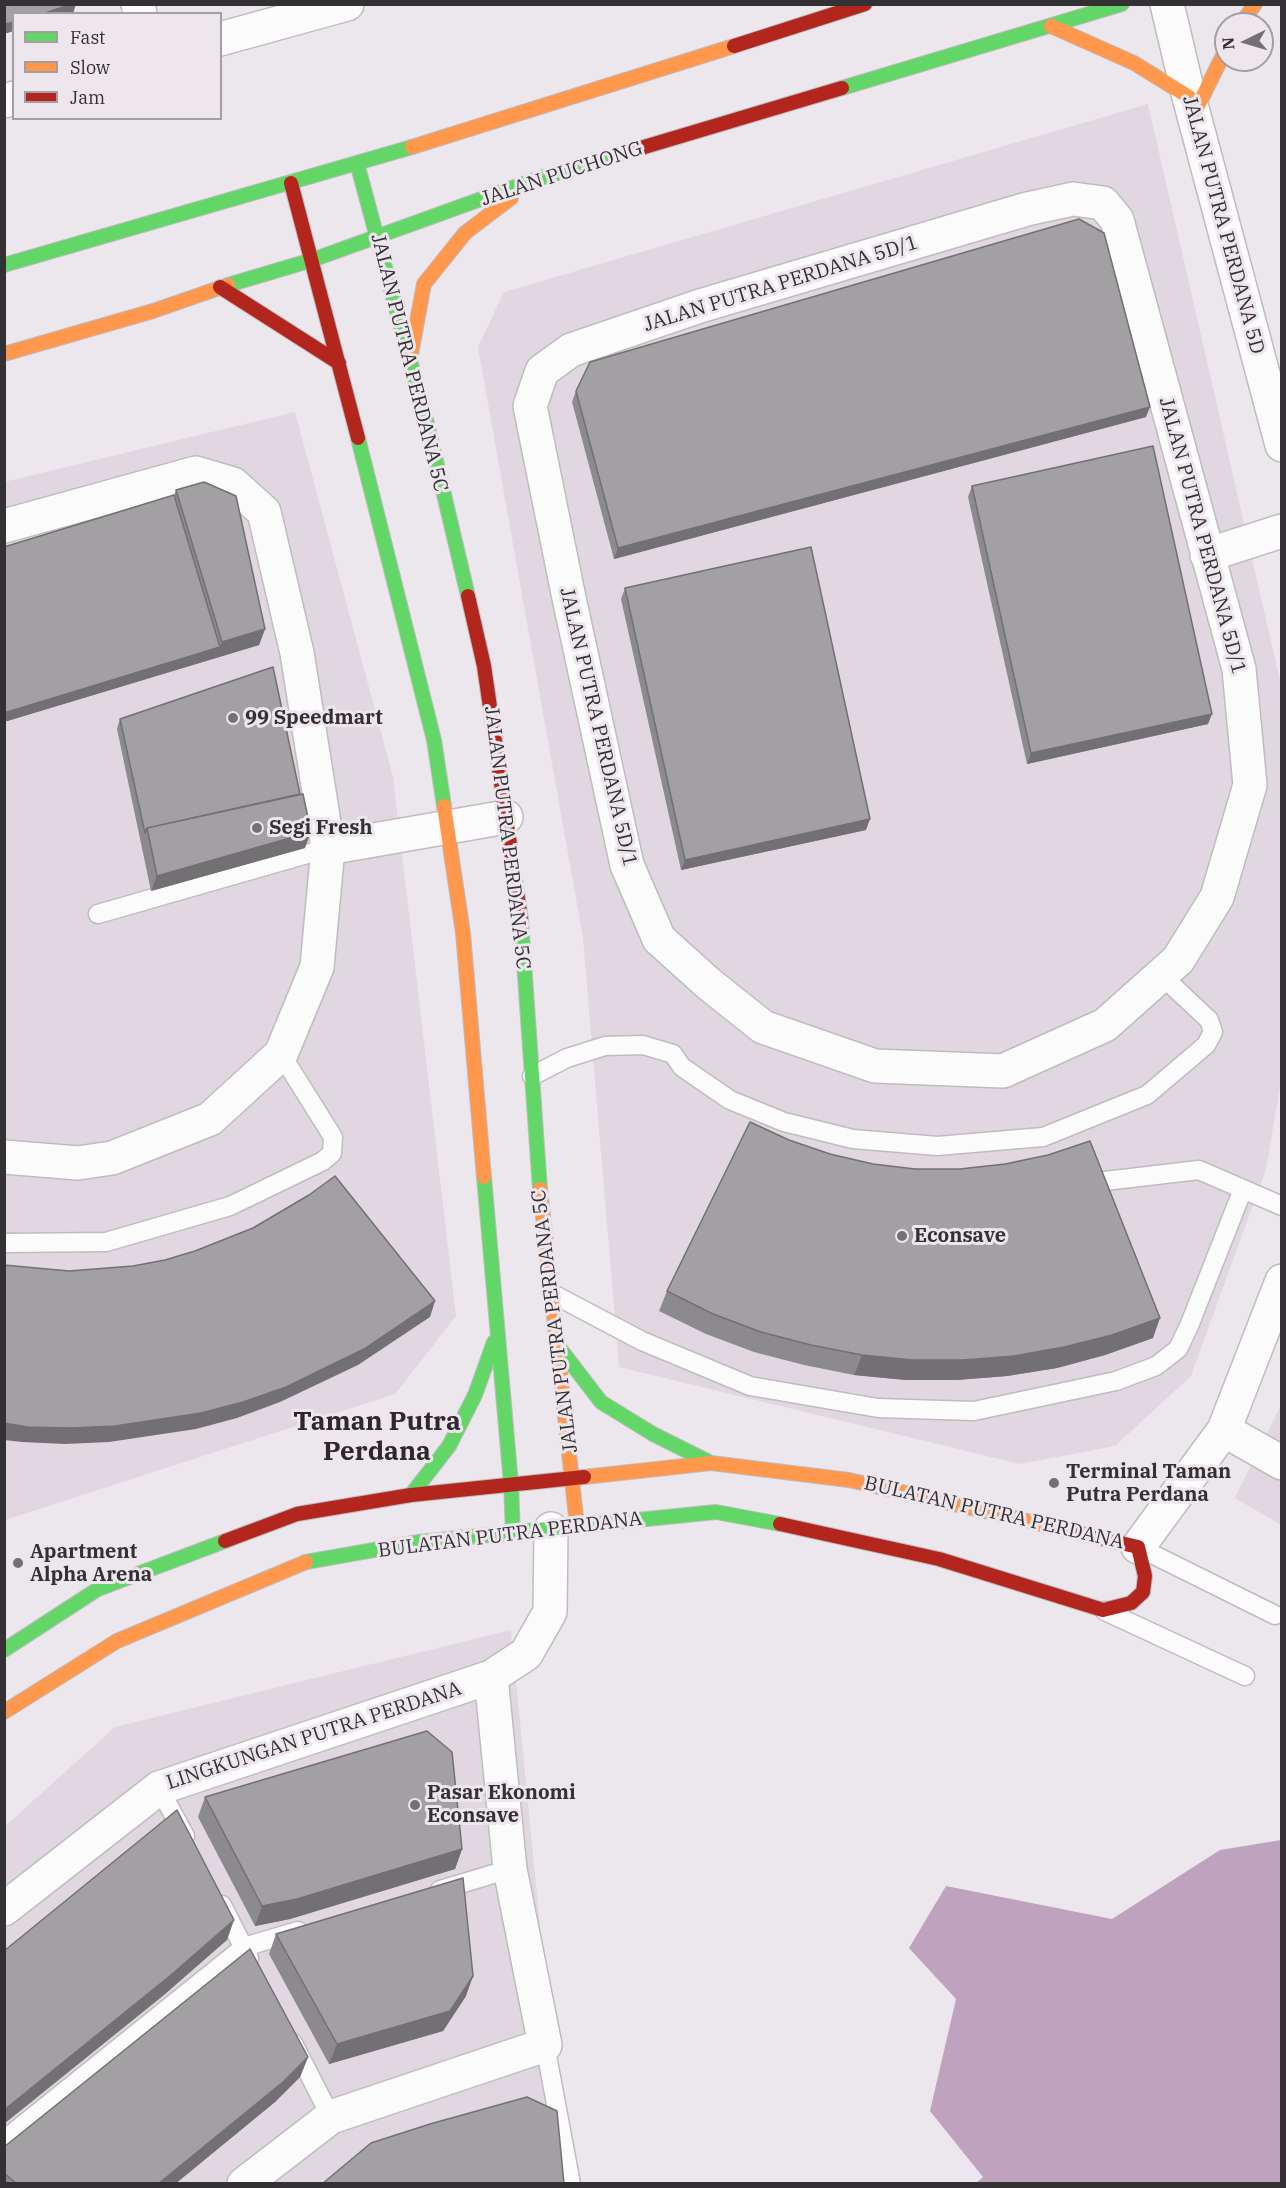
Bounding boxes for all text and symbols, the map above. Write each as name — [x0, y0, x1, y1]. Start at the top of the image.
legend — [12, 12, 222, 120]
north arrow — [1214, 12, 1274, 72]
text: Fast — [70, 26, 105, 49]
text: N — [1218, 36, 1239, 51]
text: Slow — [70, 56, 110, 79]
text: Jam — [70, 86, 105, 109]
street label: JALAN PUTRA PERDANA 5D — [1177, 93, 1269, 357]
street label: JALAN PUCHONG — [478, 137, 646, 211]
street label: JALAN PUTRA PERDANA 5C — [365, 231, 453, 495]
street label: JALAN PUTRA PERDANA 5D/1 — [641, 231, 921, 337]
street label: JALAN PUTRA PERDANA 5D/1 — [1153, 395, 1251, 677]
street label: JALAN PUTRA PERDANA 5D/1 — [554, 585, 642, 869]
street label: JALAN PUTRA PERDANA 5C — [479, 705, 535, 971]
place label: 99 Speedmart — [245, 706, 383, 730]
marker: 99 Speedmart — [226, 711, 240, 725]
place label: Segi Fresh — [269, 816, 372, 840]
marker: Segi Fresh — [250, 821, 264, 835]
street label: JALAN PUTRA PERDANA 5C — [527, 1188, 583, 1454]
place label: Econsave — [914, 1224, 1006, 1248]
marker: Econsave — [895, 1229, 909, 1243]
district label: Taman Putra Perdana — [293, 1406, 461, 1468]
place label: Terminal Taman Putra Perdana — [1066, 1460, 1231, 1507]
street label: BULATAN PUTRA PERDANA — [862, 1471, 1126, 1555]
marker: Terminal Taman Putra Perdana — [1047, 1476, 1061, 1490]
street label: BULATAN PUTRA PERDANA — [376, 1507, 644, 1563]
place label: Apartment Alpha Arena — [30, 1540, 152, 1587]
marker: Apartment Alpha Arena — [11, 1556, 25, 1570]
street label: LINGKUNGAN PUTRA PERDANA — [163, 1677, 465, 1795]
place label: Pasar Ekonomi Econsave — [427, 1781, 576, 1828]
marker: Pasar Ekonomi Econsave — [408, 1798, 422, 1812]

